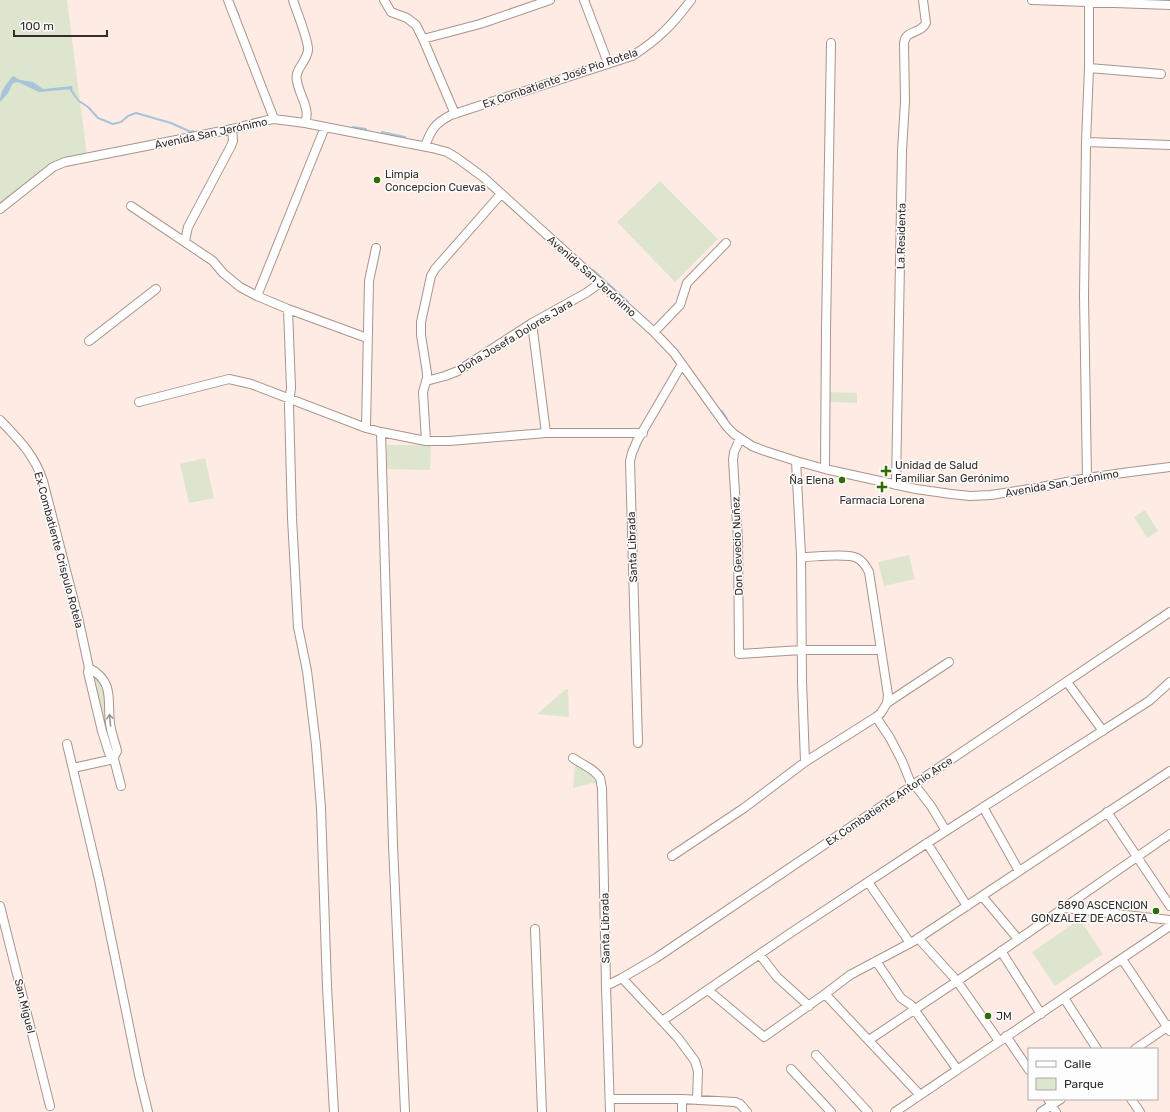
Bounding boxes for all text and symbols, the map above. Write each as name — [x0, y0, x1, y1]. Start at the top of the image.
scale bar — [14, 12, 107, 38]
text: 100 m — [20, 19, 54, 33]
street label: Ex Combatiente José Pio Rotela — [481, 46, 639, 111]
street label: Avenida San Jerónimo — [154, 115, 269, 152]
place label: Limpia Concepcion Cuevas — [385, 168, 486, 194]
marker: Limpia Concepcion Cuevas — [372, 175, 382, 185]
street label: La Residenta — [894, 203, 909, 269]
street label: Avenida San Jerónimo — [545, 233, 639, 320]
street label: Doña Josefa Dolores Jara — [455, 297, 575, 376]
place label: Unidad de Salud Familiar San Gerónimo — [895, 459, 1009, 485]
marker: Unidad de Salud Familiar San Gerónimo — [880, 465, 892, 477]
street label: Avenida San Jerónimo — [1004, 467, 1120, 500]
street label: Ex Combatiente Crispulo Rotela — [31, 471, 86, 630]
place label: Ña Elena — [789, 474, 834, 487]
marker: Ña Elena — [837, 475, 847, 485]
marker: Farmacia Lorena — [877, 482, 887, 492]
place label: Farmacia Lorena — [839, 494, 925, 507]
street label: Don Gevecio Nuñez — [729, 496, 746, 596]
street label: Santa Librada — [625, 511, 640, 583]
one-way arrow — [106, 714, 113, 727]
street label: Ex Combatiente Antonio Arce — [823, 754, 955, 849]
street label: Santa Librada — [598, 893, 613, 963]
place label: 5890 ASCENCION GONZALEZ DE ACOSTA — [1031, 899, 1149, 925]
marker: 5890 ASCENCION GONZALEZ DE ACOSTA — [1151, 906, 1161, 916]
street label: San Miguel — [11, 978, 38, 1035]
place label: JM — [996, 1010, 1012, 1023]
marker: JM — [983, 1011, 993, 1021]
legend — [1028, 1048, 1158, 1100]
text: Calle — [1064, 1057, 1091, 1071]
text: Parque — [1064, 1077, 1104, 1091]

